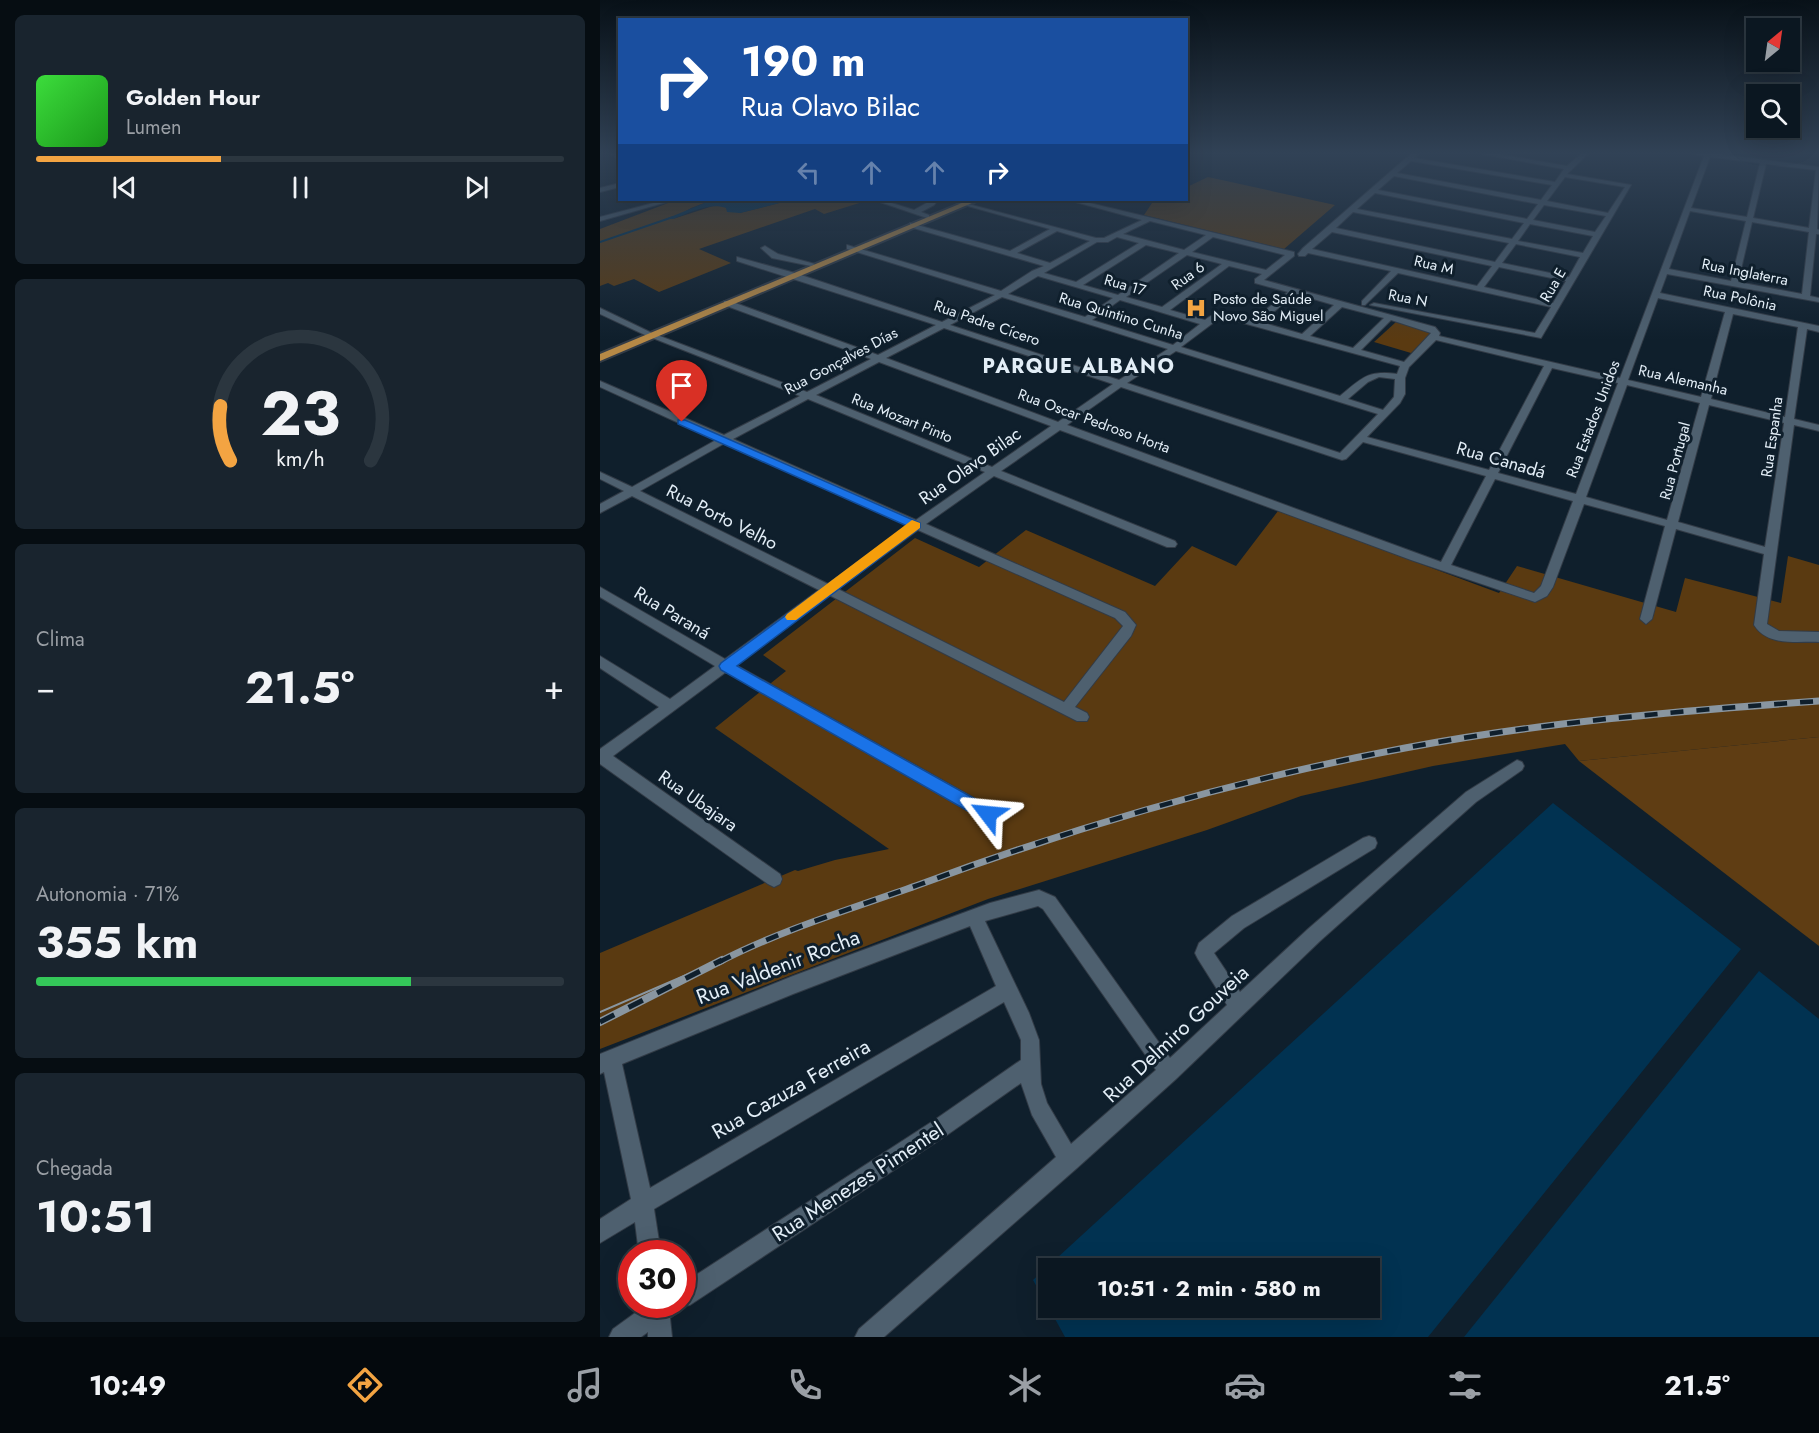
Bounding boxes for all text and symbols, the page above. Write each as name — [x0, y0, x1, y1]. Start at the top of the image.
north arrow — [1746, 18, 1800, 72]
map controls — [1746, 18, 1800, 138]
text: 190 m — [741, 31, 865, 92]
icon: right — [642, 42, 720, 120]
text: Golden Hour — [126, 81, 260, 113]
button: search — [1746, 84, 1800, 138]
text: Rua Olavo Bilac — [741, 87, 920, 126]
text: Lumen — [126, 113, 182, 142]
icon: left — [792, 156, 825, 189]
icon: ahead — [855, 156, 888, 189]
icon: ahead — [918, 156, 951, 189]
icon: right — [981, 156, 1014, 189]
icon: previous — [108, 171, 141, 204]
icon: pause — [284, 171, 317, 204]
icon: next — [460, 171, 493, 204]
street label: Rua M — [1412, 250, 1456, 280]
street label: Rua Inglaterra — [1700, 253, 1790, 291]
street label: Rua 6 — [1167, 256, 1209, 296]
street label: Rua E — [1534, 264, 1572, 306]
street label: Rua 17 — [1101, 269, 1149, 301]
street label: Rua Polônia — [1701, 279, 1779, 317]
street label: Rua N — [1386, 283, 1430, 313]
street label: Rua Quintino Cunha — [1056, 287, 1186, 345]
place label: Posto de Saúde Novo São Miguel — [1213, 288, 1324, 327]
street label: Rua Padre Cícero — [931, 295, 1043, 351]
hospital icon: Posto de Saúde Novo São Miguel — [1184, 296, 1208, 320]
street label: Rua Gonçalves Días — [780, 322, 902, 400]
district label: PARQUE ALBANO — [983, 352, 1175, 381]
street label: Rua Estados Unidos — [1560, 357, 1626, 481]
street label: Rua Alemanha — [1636, 359, 1730, 401]
pin — [656, 360, 707, 422]
text: 23 — [260, 368, 340, 458]
icon: arrive — [665, 369, 698, 402]
street label: Rua Oscar Pedroso Horta — [1015, 383, 1173, 459]
street label: Rua Mozart Pinto — [848, 388, 956, 448]
street label: Rua Espanha — [1755, 395, 1789, 479]
street label: Rua Portugal — [1654, 420, 1696, 502]
street label: Rua Olavo Bilac — [914, 421, 1026, 511]
street label: Rua Canadá — [1453, 435, 1549, 485]
text: km/h — [276, 444, 324, 475]
street label: Rua Porto Velho — [662, 478, 782, 556]
street label: Rua Paraná — [629, 580, 715, 646]
text: Clima — [36, 625, 85, 654]
text: 21.5° — [245, 655, 354, 720]
text: − — [36, 664, 55, 711]
text: + — [544, 664, 564, 711]
street label: Rua Ubajara — [653, 764, 743, 838]
position arrow — [956, 782, 1020, 846]
text: Autonomia · 71% — [36, 880, 179, 909]
text: 355 km — [36, 910, 198, 975]
street label: Rua Valdenir Rocha — [692, 922, 864, 1012]
street label: Rua Delmiro Gouveia — [1096, 958, 1256, 1110]
street label: Rua Cazuza Ferreira — [706, 1031, 876, 1147]
street label: Rua Menezes Pimentel — [766, 1115, 950, 1249]
text: Chegada — [36, 1154, 113, 1183]
text: 10:51 — [36, 1184, 155, 1249]
speed limit sign: 30 — [618, 1240, 696, 1318]
text: 10:51 · 2 min · 580 m — [1097, 1272, 1321, 1304]
icon: directions — [344, 1364, 386, 1406]
icon: music — [564, 1364, 606, 1406]
icon: phone — [784, 1364, 826, 1406]
icon: climate — [1004, 1364, 1046, 1406]
icon: car — [1224, 1364, 1266, 1406]
icon: filters — [1444, 1364, 1486, 1406]
text: 10:49 — [89, 1366, 166, 1405]
text: 21.5° — [1664, 1366, 1730, 1405]

